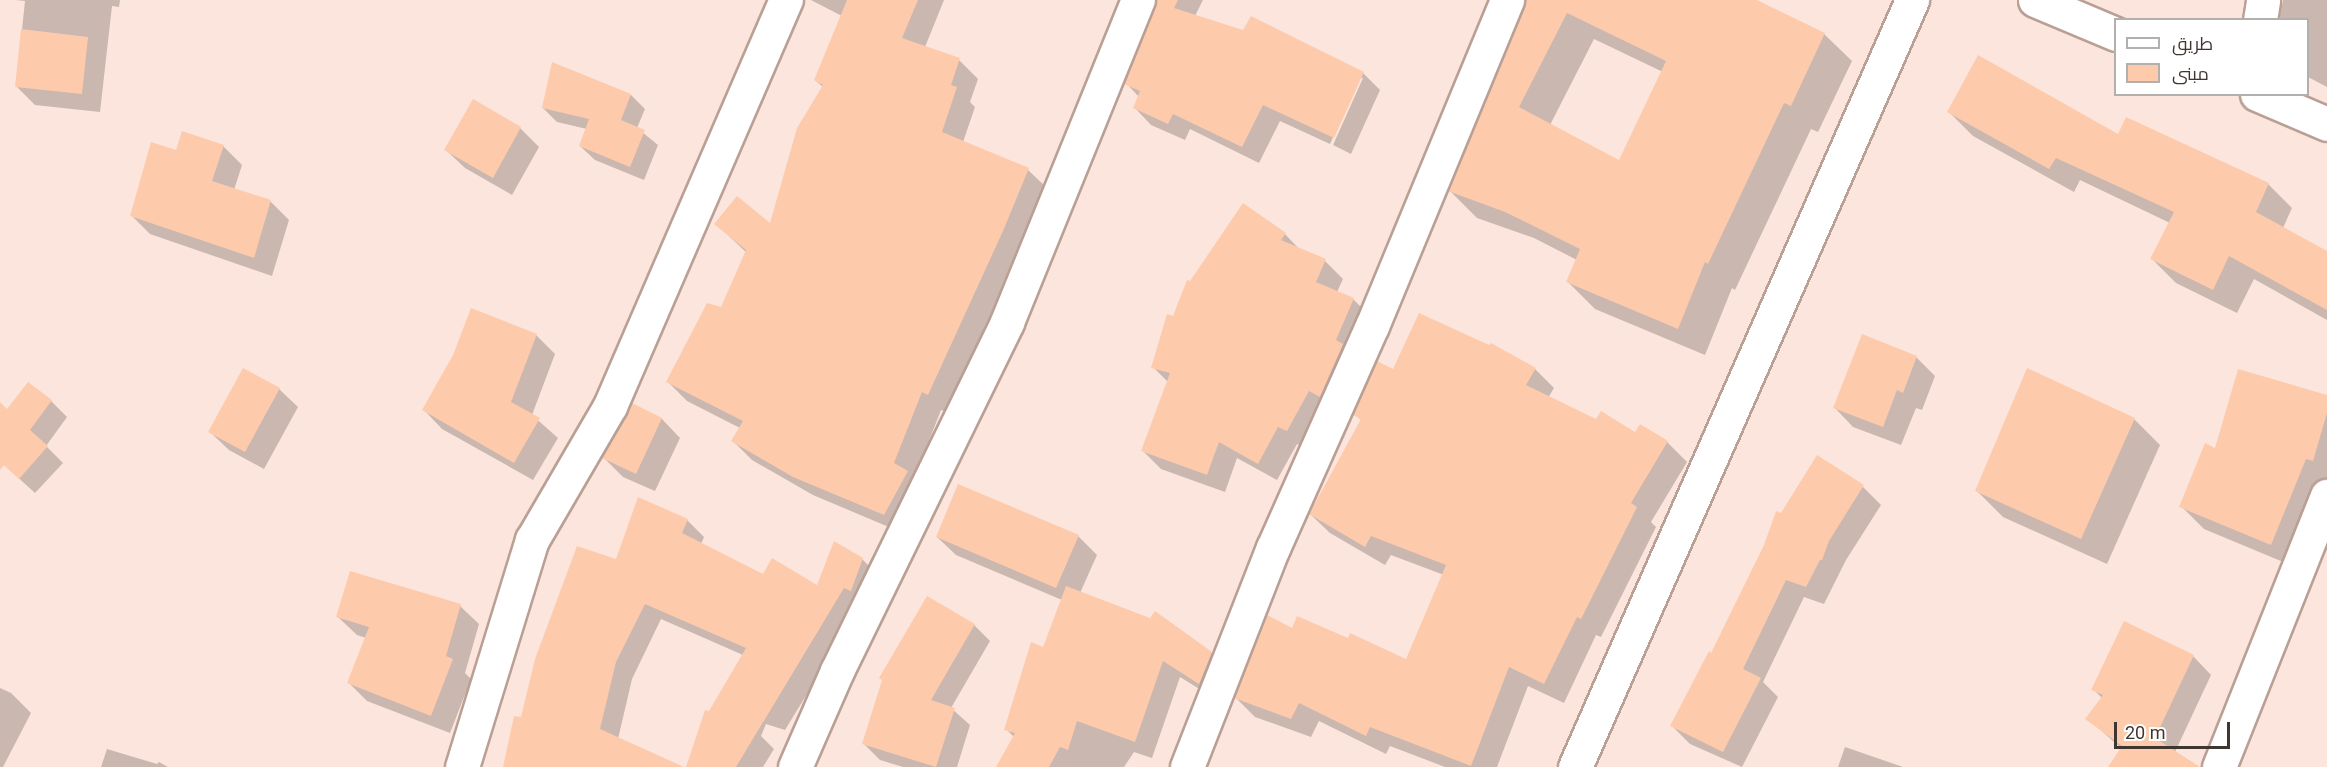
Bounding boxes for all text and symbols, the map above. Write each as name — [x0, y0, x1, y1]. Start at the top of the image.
legend — [2114, 18, 2309, 96]
text: طريق — [2172, 33, 2213, 54]
text: مبنى — [2172, 63, 2209, 84]
scale bar — [2117, 710, 2232, 748]
text: 20 m — [2125, 722, 2165, 743]

